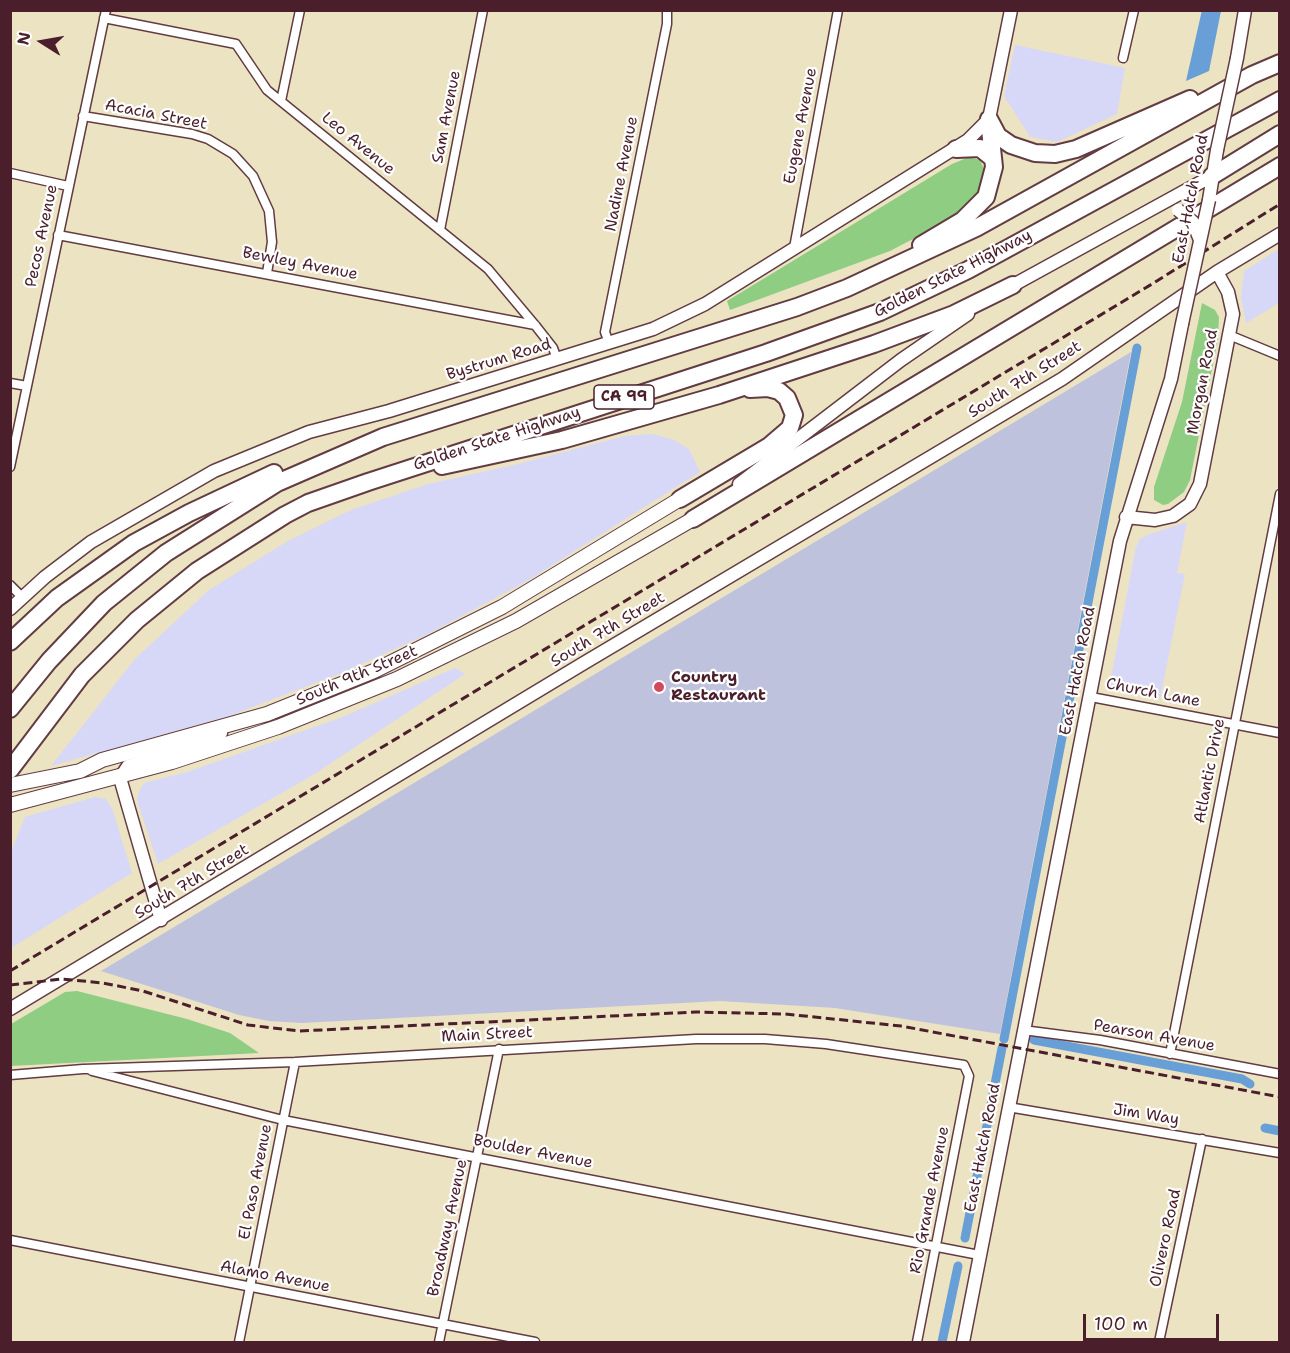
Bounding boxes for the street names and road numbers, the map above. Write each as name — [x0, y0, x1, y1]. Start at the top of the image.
street label: Eugene Avenue — [780, 66, 822, 186]
street label: Sam Avenue — [429, 69, 465, 165]
street label: Acacia Street — [103, 96, 209, 134]
street label: Leo Avenue — [317, 109, 399, 179]
street label: Nadine Avenue — [601, 115, 643, 233]
street label: East Hatch Road — [1169, 133, 1213, 265]
street label: Pecos Avenue — [22, 183, 62, 289]
street label: Golden State Highway — [871, 226, 1035, 322]
street label: Bewley Avenue — [241, 243, 359, 285]
street label: Morgan Road — [1183, 328, 1223, 436]
street label: Bystrum Road — [444, 335, 554, 385]
street label: South 7th Street — [965, 337, 1085, 423]
road number: CA 99 — [594, 385, 654, 409]
street label: Golden State Highway — [411, 403, 583, 475]
street label: South 7th Street — [547, 588, 669, 672]
street label: East Hatch Road — [1056, 605, 1100, 737]
street label: South 9th Street — [293, 642, 421, 710]
street label: Church Lane — [1104, 674, 1202, 712]
street label: Atlantic Drive — [1190, 717, 1230, 825]
street label: South 7th Street — [131, 840, 253, 924]
street label: Pearson Avenue — [1092, 1016, 1216, 1056]
street label: Main Street — [441, 1023, 533, 1047]
street label: East Hatch Road — [961, 1082, 1005, 1214]
street label: Jim Way — [1112, 1100, 1180, 1130]
street label: El Paso Avenue — [235, 1122, 277, 1242]
street label: Rio Grande Avenue — [906, 1125, 954, 1275]
street label: Boulder Avenue — [472, 1131, 594, 1173]
street label: Broadway Avenue — [424, 1158, 472, 1298]
street label: Olivero Road — [1146, 1187, 1186, 1289]
street label: Alamo Avenue — [218, 1257, 332, 1297]

